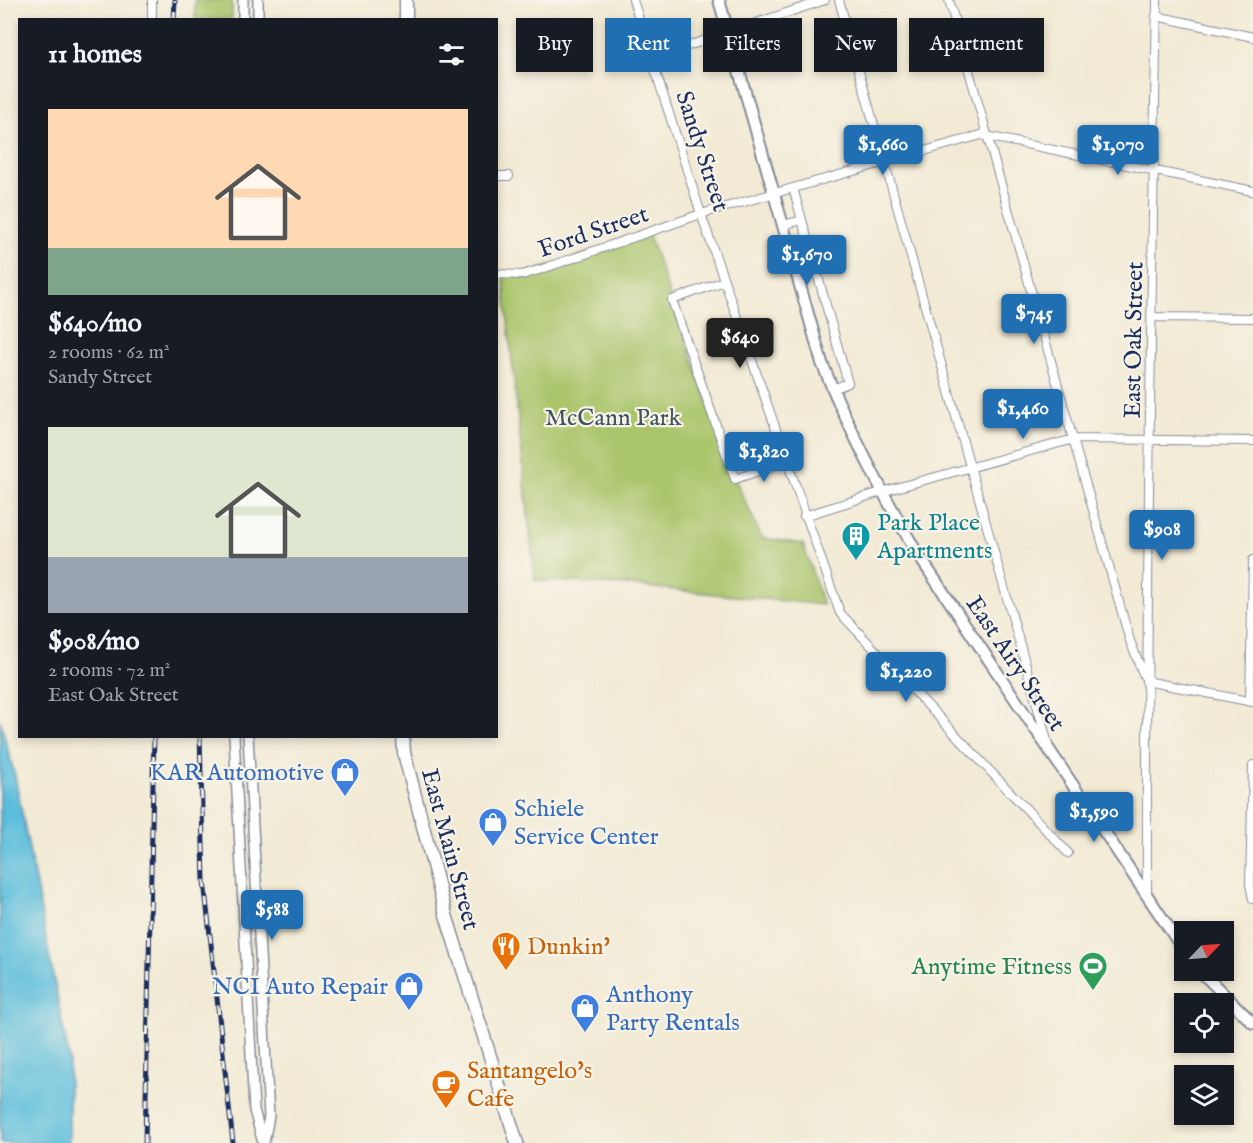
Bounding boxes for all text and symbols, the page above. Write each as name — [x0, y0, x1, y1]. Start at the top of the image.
chip: Buy — [516, 18, 593, 72]
chip: Rent — [605, 18, 691, 72]
chip: Filters — [703, 18, 802, 72]
chip: New — [814, 18, 897, 72]
chip: Apartment — [909, 18, 1044, 72]
text: 11 homes — [48, 38, 142, 71]
icon: filters — [435, 38, 468, 71]
street label: Sandy Street — [668, 87, 736, 216]
pin: $1,660 — [834, 125, 932, 176]
pin: $1,070 — [1069, 125, 1167, 176]
text: $1,660 — [858, 132, 908, 157]
text: $1,070 — [1092, 132, 1144, 157]
icon: home — [204, 148, 312, 256]
street label: Ford Street — [534, 199, 653, 266]
pin: $1,670 — [758, 235, 856, 286]
text: $1,670 — [781, 242, 833, 267]
street label: East Oak Street — [1118, 261, 1151, 419]
pin: $745 — [998, 294, 1070, 345]
text: $745 — [1015, 301, 1053, 326]
text: $640/mo — [48, 307, 142, 340]
pin: $640 — [704, 318, 776, 369]
text: $640 — [720, 325, 760, 350]
text: 2 rooms · 62 m² — [48, 340, 170, 365]
text: Sandy Street — [48, 365, 152, 390]
pin: $1,460 — [974, 389, 1072, 440]
text: $1,460 — [997, 396, 1049, 421]
park label: McCann Park — [545, 403, 682, 434]
pin: $1,820 — [715, 432, 813, 483]
text: $1,820 — [739, 439, 789, 464]
icon: home — [204, 466, 312, 574]
place label: Park Place Apartments — [876, 508, 993, 567]
pin: $908 — [1126, 510, 1198, 561]
text: $908 — [1143, 517, 1181, 542]
building icon: Park Place Apartments — [840, 520, 872, 562]
street label: East Airy Street — [958, 590, 1072, 738]
text: $908/mo — [48, 625, 140, 658]
pin: $1,220 — [857, 652, 955, 703]
text: 2 rooms · 72 m² — [48, 658, 170, 683]
text: $1,220 — [880, 659, 932, 684]
text: East Oak Street — [48, 683, 179, 708]
shop icon: KAR Automotive — [329, 756, 361, 798]
place label: KAR Automotive — [150, 758, 324, 789]
street label: East Main Street — [413, 765, 486, 934]
pin: $1,590 — [1045, 792, 1143, 843]
place label: Schiele Service Center — [514, 794, 659, 853]
text: $1,590 — [1069, 799, 1119, 824]
shop icon: Schiele Service Center — [477, 806, 509, 848]
pin: $588 — [236, 890, 308, 941]
text: $588 — [255, 897, 289, 922]
north arrow — [1174, 921, 1234, 981]
map controls — [1174, 921, 1234, 1125]
restaurant icon: Dunkin' — [490, 930, 522, 972]
place label: Dunkin' — [527, 932, 610, 963]
sports icon: Anytime Fitness — [1077, 950, 1109, 992]
place label: Anytime Fitness — [910, 952, 1072, 983]
shop icon: NCI Auto Repair — [393, 970, 425, 1012]
place label: NCI Auto Repair — [212, 972, 388, 1003]
place label: Anthony Party Rentals — [605, 980, 740, 1039]
shop icon: Anthony Party Rentals — [569, 992, 601, 1034]
button: locate — [1174, 993, 1234, 1053]
place label: Santangelo's Cafe — [467, 1056, 592, 1115]
button: layers — [1174, 1065, 1234, 1125]
cafe icon: Santangelo's Cafe — [430, 1068, 462, 1110]

